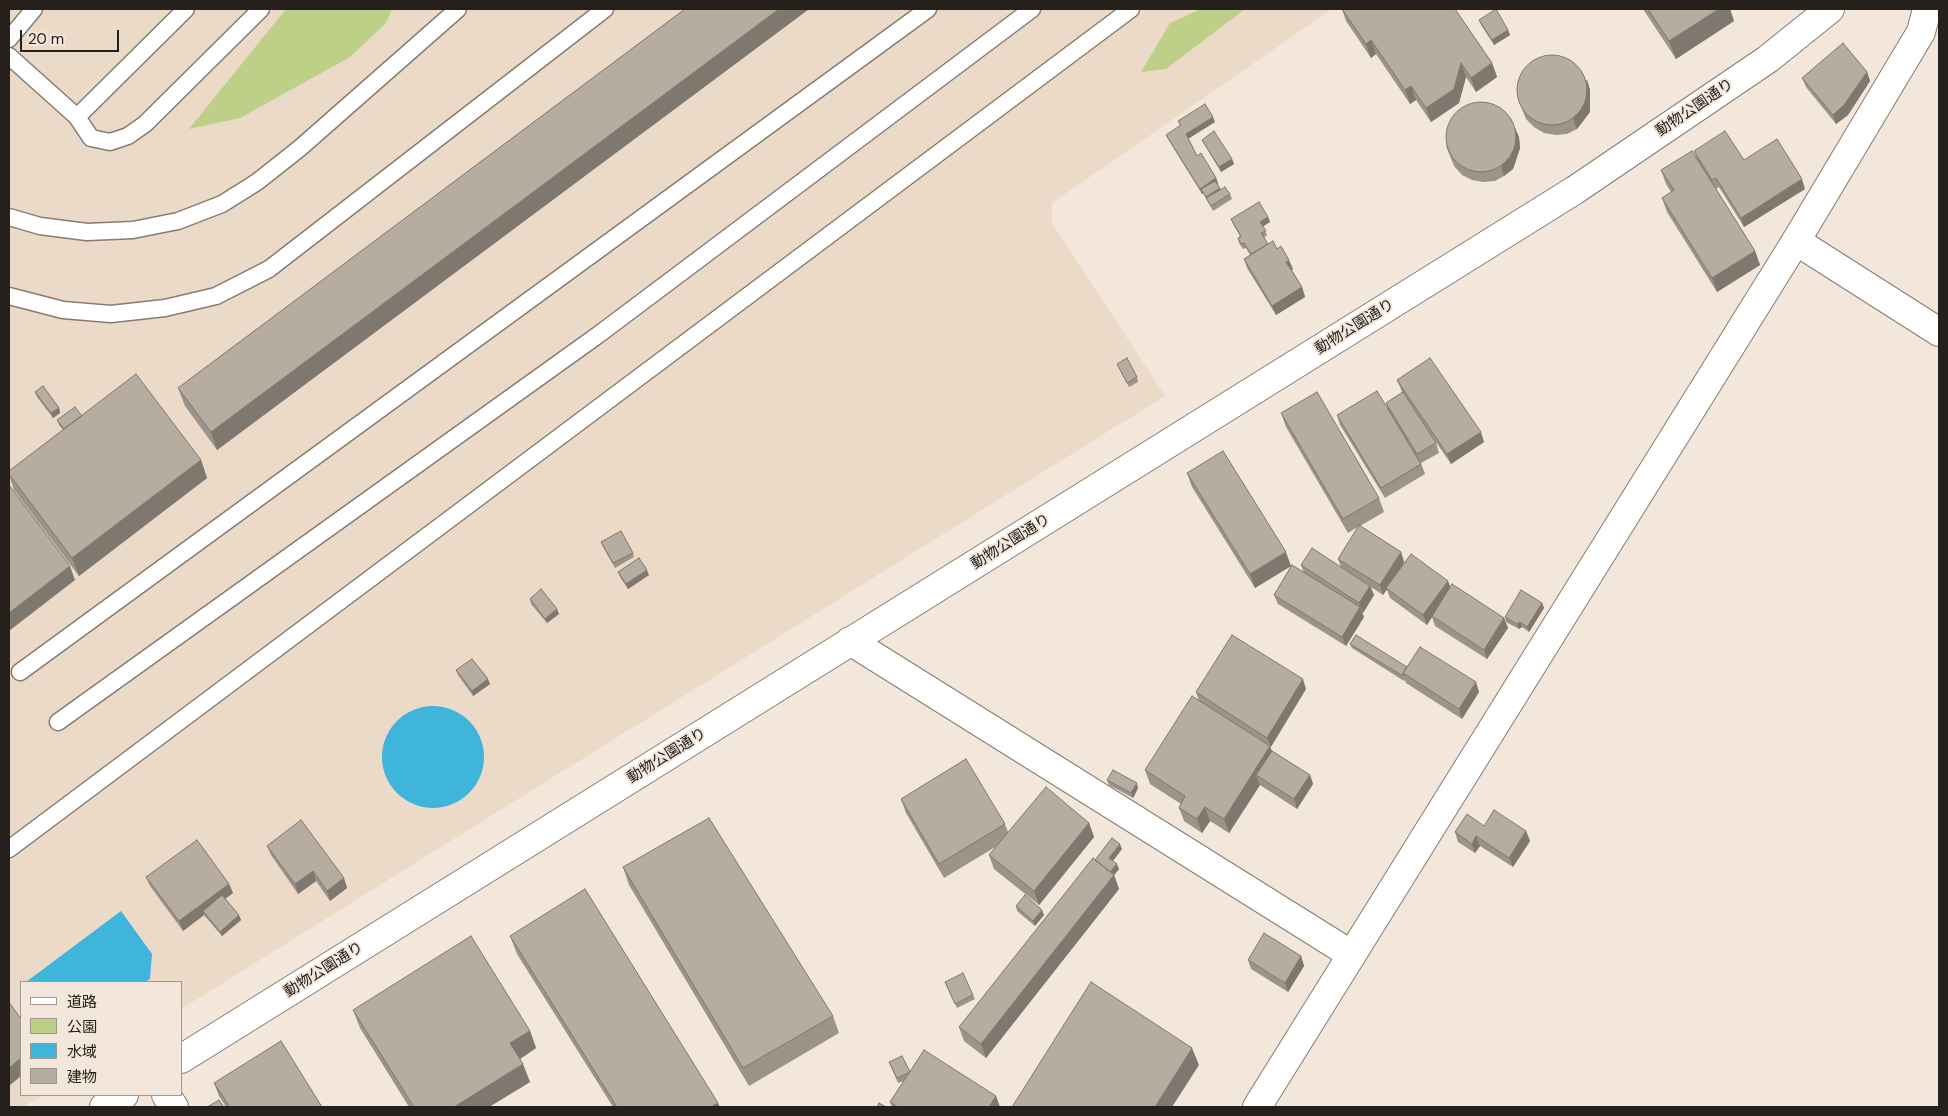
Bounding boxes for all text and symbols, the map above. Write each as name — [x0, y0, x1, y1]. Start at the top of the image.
scale bar — [22, 20, 121, 52]
text: 20 m — [28, 29, 64, 49]
street label: 動物公園通り — [1653, 75, 1737, 141]
street label: 動物公園通り — [1312, 296, 1398, 358]
street label: 動物公園通り — [968, 511, 1054, 573]
street label: 動物公園通り — [624, 725, 710, 787]
street label: 動物公園通り — [281, 939, 367, 1001]
legend — [20, 981, 182, 1096]
text: 道路 — [67, 992, 97, 1012]
text: 公園 — [67, 1017, 97, 1037]
text: 水域 — [67, 1042, 97, 1062]
text: 建物 — [67, 1067, 97, 1087]

